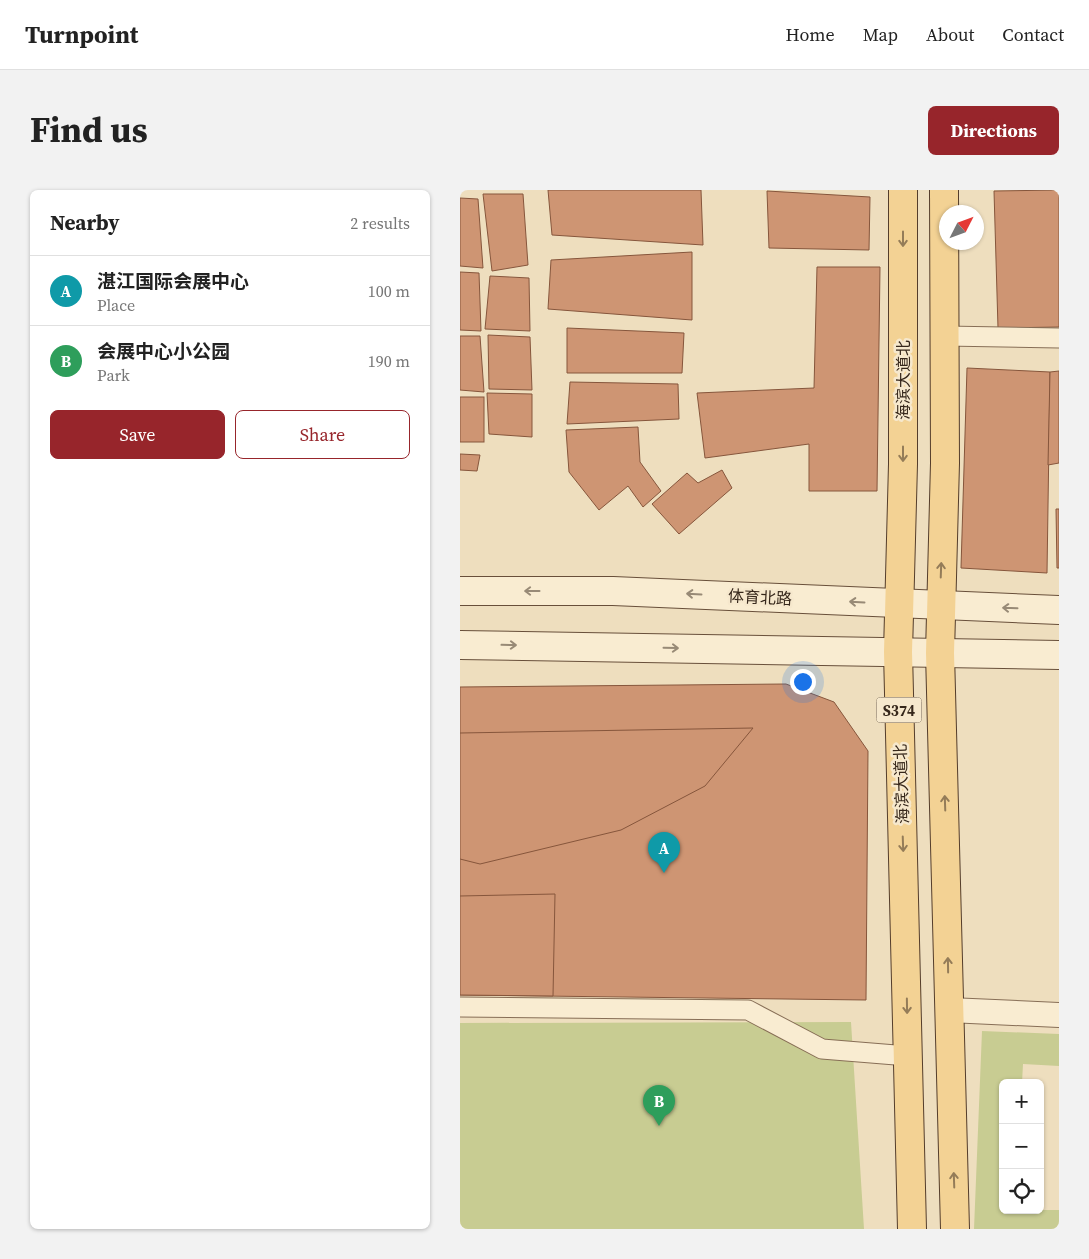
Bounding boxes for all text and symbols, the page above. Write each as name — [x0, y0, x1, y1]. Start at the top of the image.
text: Turnpoint — [25, 18, 138, 51]
text: Home — [786, 22, 835, 47]
text: Map — [863, 22, 898, 47]
text: About — [926, 22, 974, 47]
text: Contact — [1002, 22, 1064, 47]
text: Find us — [30, 106, 148, 154]
button: Directions — [928, 106, 1059, 155]
north arrow — [939, 205, 984, 250]
text: Nearby — [50, 208, 120, 237]
text: 2 results — [350, 212, 410, 234]
one-way arrow — [898, 230, 908, 246]
text: 湛江国际会展中心 — [97, 268, 249, 294]
text: A — [61, 280, 71, 302]
text: 100 m — [368, 280, 410, 302]
text: Place — [97, 294, 135, 316]
text: 会展中心小公园 — [97, 338, 230, 364]
street label: 海滨大道北 — [892, 340, 914, 420]
text: B — [61, 350, 71, 372]
text: 190 m — [368, 350, 410, 372]
text: Park — [97, 364, 130, 386]
button: Save — [50, 410, 225, 459]
button: Share — [235, 410, 410, 459]
one-way arrow — [898, 445, 908, 461]
one-way arrow — [937, 563, 946, 579]
street label: 体育北路 — [727, 584, 793, 610]
one-way arrow — [524, 586, 540, 596]
one-way arrow — [687, 590, 703, 599]
one-way arrow — [849, 597, 865, 606]
one-way arrow — [1003, 603, 1019, 612]
one-way arrow — [500, 641, 516, 650]
one-way arrow — [662, 643, 679, 653]
your location — [790, 669, 816, 695]
road number: S374 — [876, 698, 922, 722]
street label: 海滨大道北 — [889, 744, 913, 824]
one-way arrow — [940, 795, 949, 811]
pin: A — [648, 832, 680, 873]
one-way arrow — [898, 835, 908, 851]
one-way arrow — [944, 958, 953, 974]
one-way arrow — [902, 998, 912, 1014]
map controls — [999, 1079, 1044, 1214]
button: + — [999, 1079, 1044, 1124]
pin: B — [643, 1085, 675, 1126]
button: − — [999, 1124, 1044, 1169]
button: locate — [999, 1169, 1044, 1214]
one-way arrow — [949, 1173, 959, 1189]

